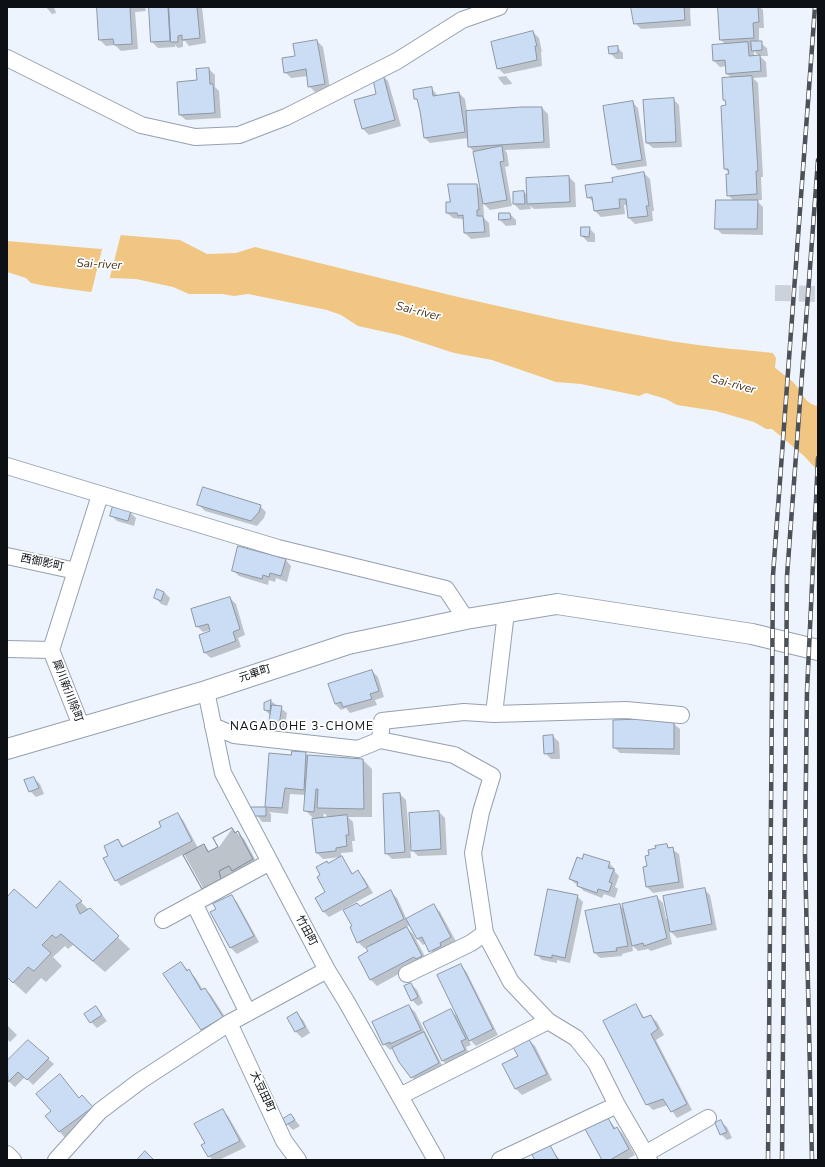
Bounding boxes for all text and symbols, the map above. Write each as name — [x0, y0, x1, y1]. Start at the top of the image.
water label: Sai-river — [76, 257, 122, 273]
water label: Sai-river — [394, 300, 442, 324]
water label: Sai-river — [709, 372, 757, 398]
street label: 西御影町 — [19, 552, 65, 574]
street label: 犀川新川除町 — [49, 658, 85, 724]
street label: 元車町 — [237, 663, 273, 685]
district label: NAGADOHE 3-CHOME — [230, 720, 374, 734]
street label: 竹田町 — [292, 913, 320, 949]
street label: 大豆田町 — [247, 1069, 277, 1115]

